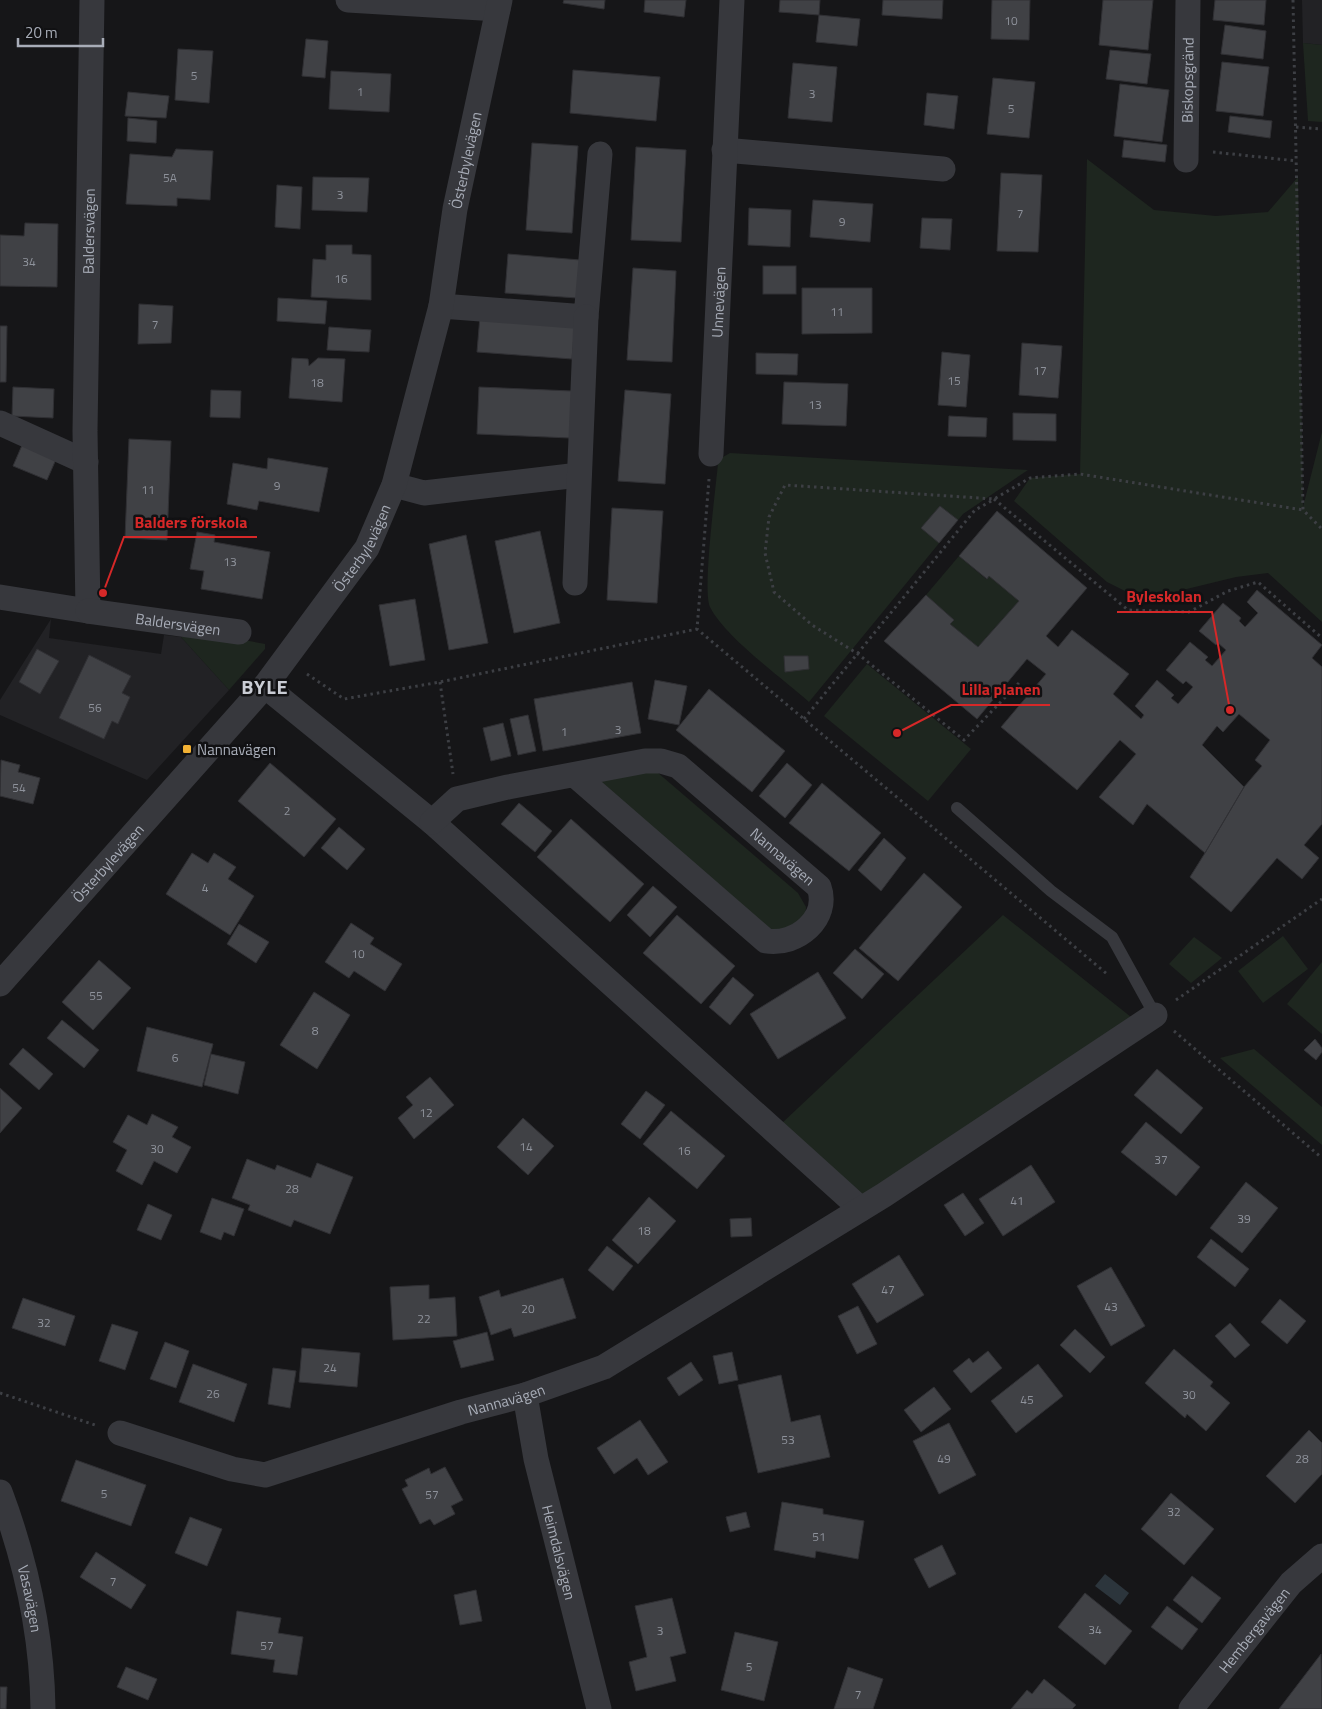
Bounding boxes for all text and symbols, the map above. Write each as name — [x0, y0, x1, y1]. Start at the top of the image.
house number: 10 — [1004, 11, 1018, 30]
scale bar — [18, 15, 102, 47]
text: 20 m — [25, 21, 58, 44]
street label: Biskopsgränd — [1175, 37, 1199, 123]
house number: 5 — [191, 66, 198, 85]
house number: 1 — [357, 82, 363, 101]
house number: 3 — [809, 84, 815, 103]
house number: 5 — [1008, 99, 1015, 118]
street label: Österbylevägen — [444, 109, 487, 211]
house number: 5A — [163, 168, 177, 187]
house number: 3 — [337, 185, 343, 204]
street label: Baldersvägen — [76, 188, 100, 274]
house number: 7 — [1017, 204, 1023, 223]
house number: 9 — [839, 212, 846, 231]
house number: 34 — [22, 252, 36, 271]
street label: Unnevägen — [705, 266, 731, 338]
house number: 16 — [334, 269, 348, 288]
house number: 11 — [830, 302, 844, 321]
house number: 7 — [152, 315, 158, 334]
house number: 17 — [1033, 361, 1047, 380]
house number: 15 — [947, 371, 961, 390]
house number: 18 — [310, 373, 324, 392]
house number: 13 — [808, 395, 822, 414]
house number: 9 — [274, 476, 281, 495]
house number: 11 — [141, 480, 155, 499]
street label: Österbylevägen — [327, 500, 396, 597]
callout: Balders förskola — [124, 506, 257, 537]
text: Balders förskola — [135, 510, 247, 534]
house number: 13 — [223, 552, 237, 571]
callout: Byleskolan — [1117, 581, 1212, 612]
text: Byleskolan — [1126, 584, 1202, 608]
street label: Baldersvägen — [134, 606, 222, 641]
district label: BYLE — [241, 671, 289, 702]
callout: Lilla planen — [951, 674, 1050, 705]
text: Lilla planen — [961, 677, 1041, 701]
house number: 56 — [88, 698, 102, 717]
house number: 3 — [615, 720, 621, 739]
house number: 1 — [561, 722, 567, 741]
place label: Nannavägen — [197, 738, 276, 761]
marker: Nannavägen — [181, 743, 193, 755]
house number: 54 — [12, 778, 26, 797]
house number: 2 — [284, 801, 290, 820]
street label: Österbylevägen — [66, 818, 149, 908]
street label: Nannavägen — [746, 822, 821, 891]
house number: 4 — [202, 878, 209, 897]
house number: 10 — [351, 944, 365, 963]
house number: 55 — [89, 986, 103, 1005]
house number: 8 — [312, 1021, 319, 1040]
house number: 6 — [172, 1048, 179, 1067]
house number: 12 — [419, 1103, 433, 1122]
house number: 14 — [519, 1137, 533, 1156]
house number: 30 — [150, 1139, 164, 1158]
house number: 16 — [677, 1141, 691, 1160]
house number: 37 — [1154, 1150, 1168, 1169]
house number: 28 — [285, 1179, 299, 1198]
house number: 41 — [1010, 1191, 1024, 1210]
house number: 39 — [1237, 1209, 1251, 1228]
house number: 18 — [637, 1221, 651, 1240]
house number: 47 — [881, 1280, 895, 1299]
house number: 43 — [1104, 1297, 1118, 1316]
house number: 20 — [521, 1299, 535, 1318]
house number: 22 — [417, 1309, 431, 1328]
house number: 32 — [37, 1313, 51, 1332]
house number: 24 — [323, 1358, 337, 1377]
street label: Nannavägen — [465, 1377, 548, 1421]
house number: 26 — [206, 1384, 220, 1403]
house number: 30 — [1182, 1385, 1196, 1404]
house number: 45 — [1020, 1390, 1034, 1409]
house number: 53 — [781, 1430, 795, 1449]
house number: 49 — [937, 1449, 951, 1468]
house number: 28 — [1295, 1449, 1309, 1468]
house number: 5 — [101, 1484, 108, 1503]
house number: 57 — [425, 1485, 439, 1504]
street label: Heimdalsvägen — [536, 1502, 583, 1602]
house number: 32 — [1167, 1502, 1181, 1521]
house number: 51 — [812, 1527, 826, 1546]
street label: Vasavägen — [12, 1562, 48, 1634]
house number: 7 — [110, 1572, 116, 1591]
street label: Hembergavägen — [1212, 1582, 1295, 1678]
house number: 34 — [1088, 1620, 1102, 1639]
house number: 3 — [657, 1621, 663, 1640]
house number: 57 — [260, 1636, 274, 1655]
house number: 5 — [746, 1657, 753, 1676]
house number: 7 — [855, 1685, 861, 1704]

